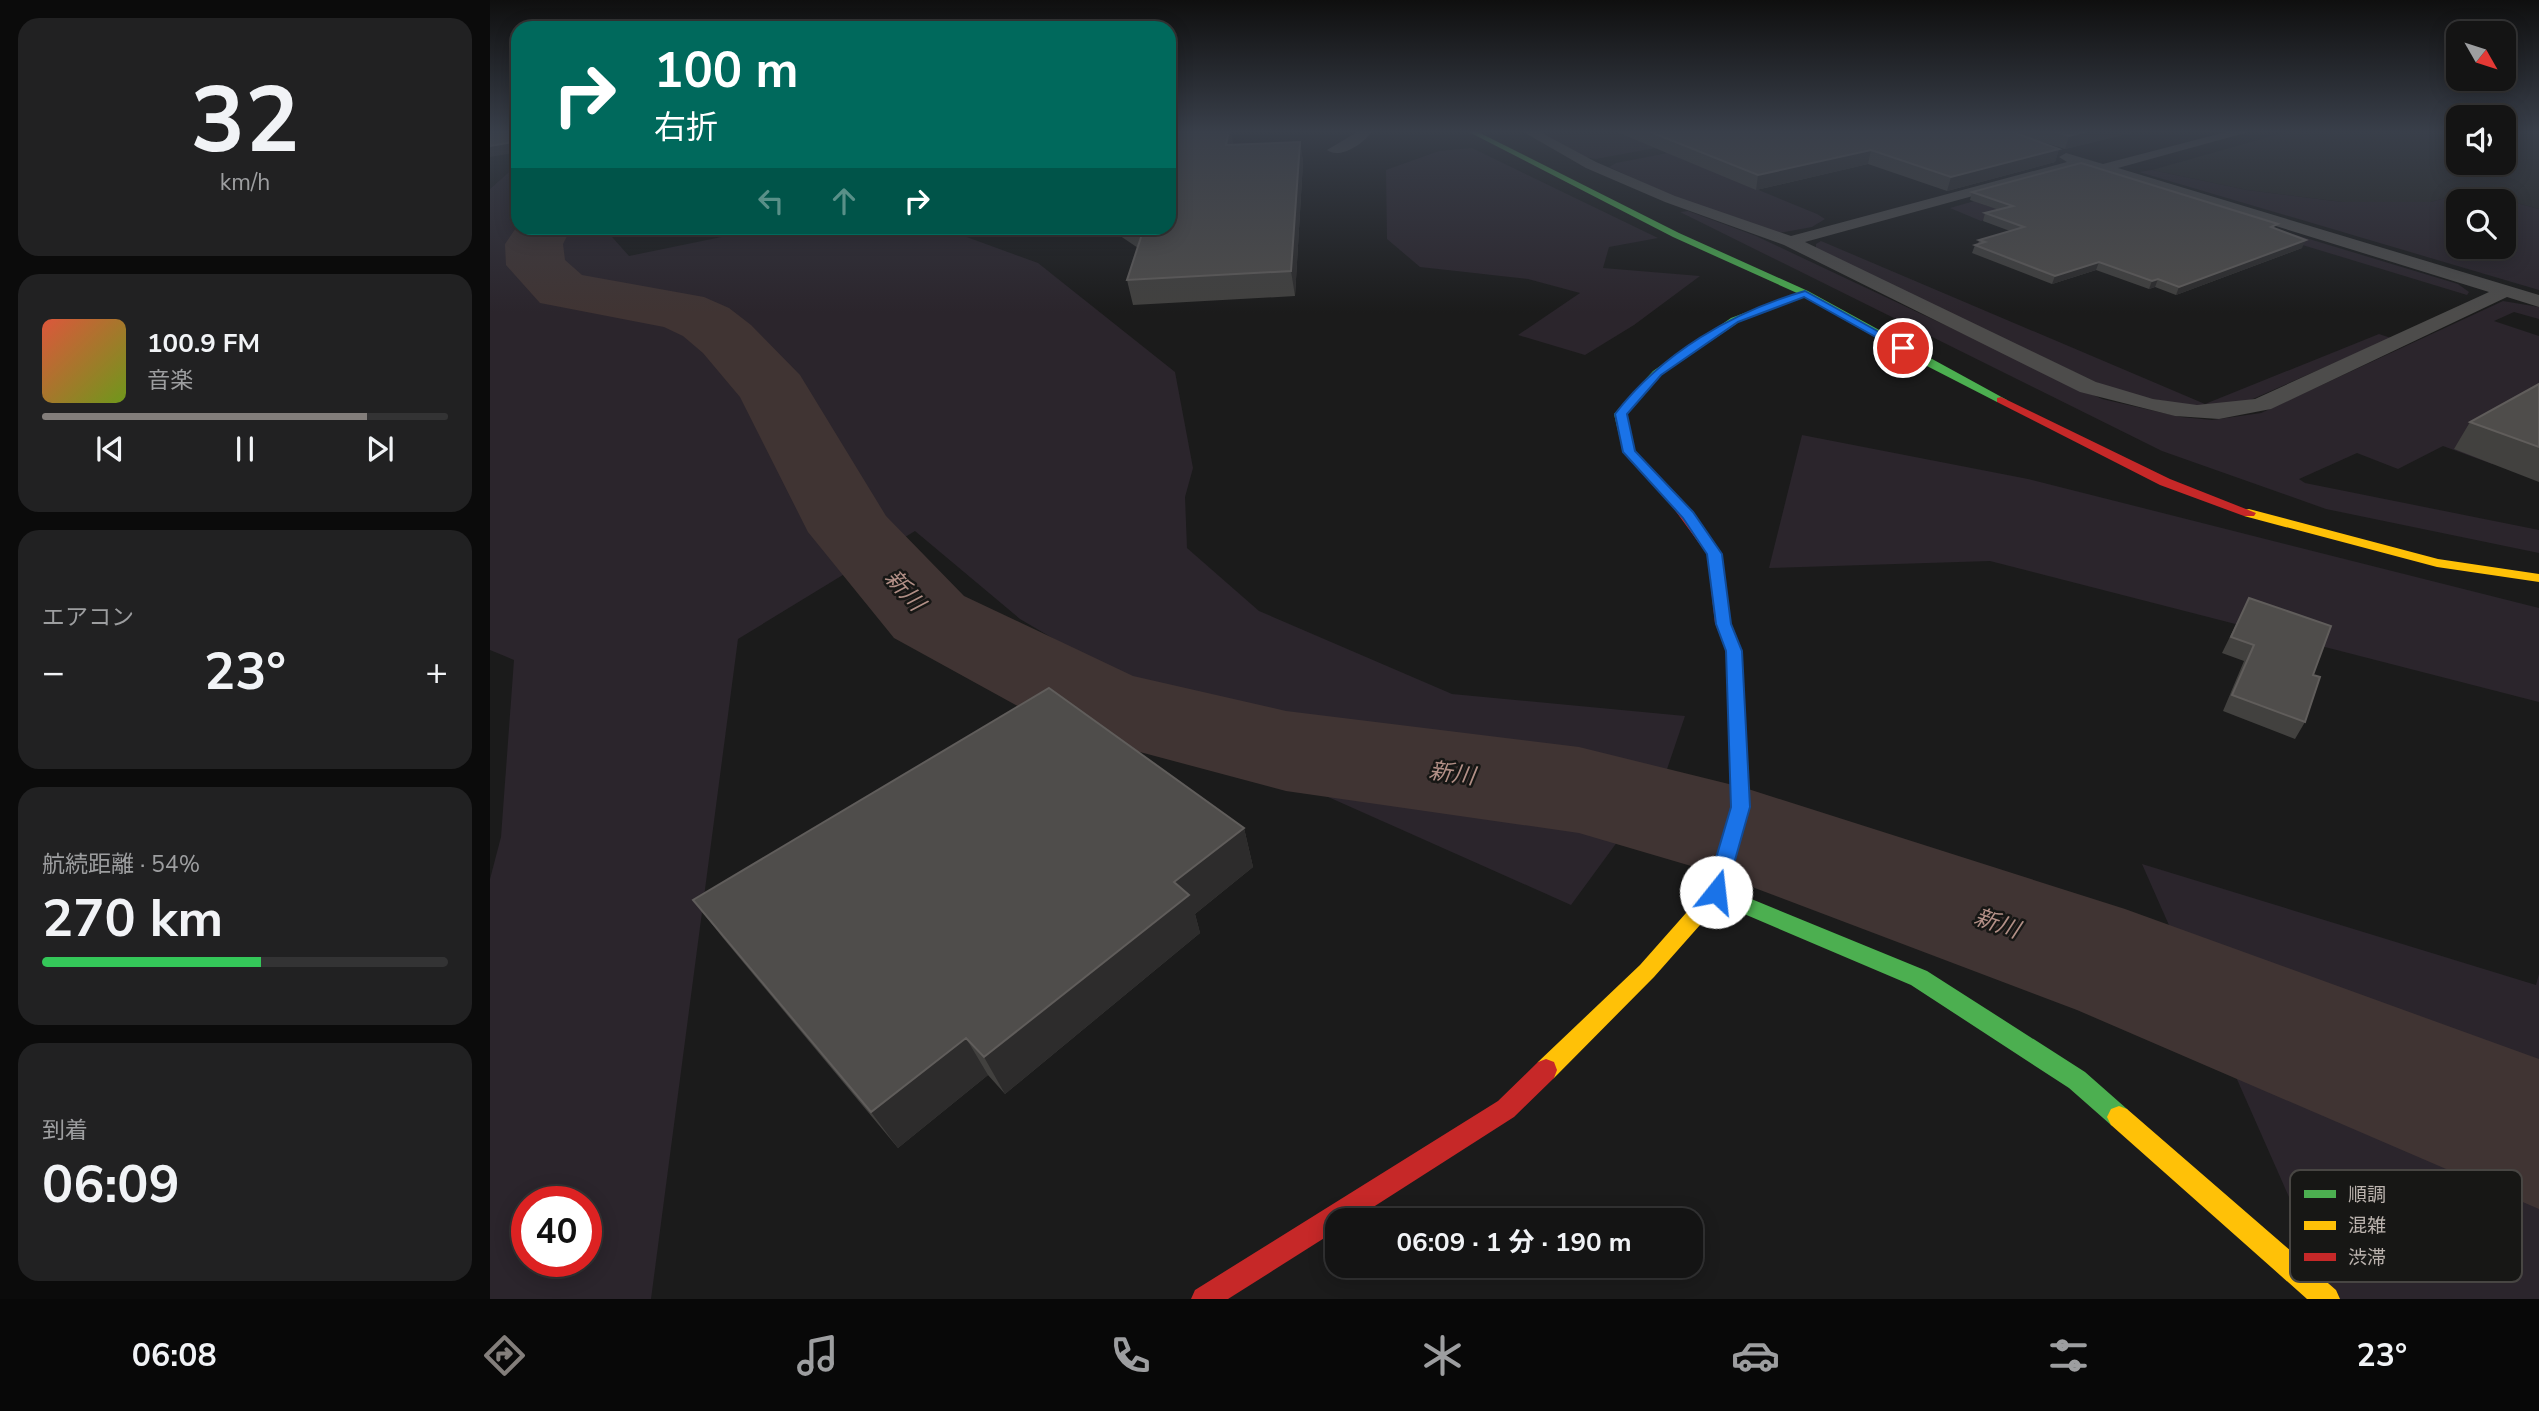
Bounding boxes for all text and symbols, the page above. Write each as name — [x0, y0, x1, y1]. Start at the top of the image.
north arrow — [2446, 21, 2516, 91]
map controls — [2446, 21, 2516, 259]
text: 100 m — [654, 37, 798, 104]
icon: right — [539, 49, 630, 140]
text: 32 — [190, 59, 300, 183]
button: sound — [2446, 105, 2516, 175]
text: 右折 — [654, 106, 718, 149]
text: km/h — [220, 167, 270, 198]
icon: left — [752, 182, 790, 220]
icon: ahead — [825, 182, 863, 220]
icon: right — [898, 182, 936, 220]
button: search — [2446, 189, 2516, 259]
pin — [1873, 318, 1933, 378]
text: 100.9 FM — [147, 326, 260, 361]
icon: arrive — [1884, 329, 1922, 367]
text: 音楽 — [147, 365, 193, 396]
icon: previous — [91, 430, 129, 468]
icon: pause — [226, 430, 264, 468]
icon: next — [361, 430, 399, 468]
water label: 新川 — [878, 563, 934, 620]
text: エアコン — [42, 602, 134, 633]
text: 23° — [204, 636, 286, 707]
text: − — [42, 647, 65, 698]
text: + — [425, 647, 448, 698]
water label: 新川 — [1427, 755, 1480, 792]
text: 航続距離 · 54% — [42, 849, 200, 880]
position arrow — [1679, 855, 1753, 929]
text: 270 km — [42, 883, 223, 954]
water label: 新川 — [1970, 901, 2026, 947]
text: 到着 — [42, 1115, 88, 1146]
text: 06:09 — [42, 1149, 180, 1220]
legend — [2290, 1170, 2522, 1282]
text: 順調 — [2348, 1182, 2386, 1208]
speed limit sign: 40 — [511, 1186, 602, 1277]
text: 混雑 — [2348, 1213, 2386, 1239]
text: 06:09 · 1 分 · 190 m — [1396, 1225, 1632, 1260]
text: 渋滞 — [2348, 1245, 2386, 1271]
icon: directions — [480, 1331, 529, 1380]
icon: music — [793, 1331, 842, 1380]
icon: phone — [1106, 1331, 1155, 1380]
icon: climate — [1418, 1331, 1467, 1380]
icon: car — [1731, 1331, 1780, 1380]
icon: filters — [2044, 1331, 2093, 1380]
text: 06:08 — [132, 1334, 217, 1377]
text: 23° — [2357, 1334, 2407, 1377]

